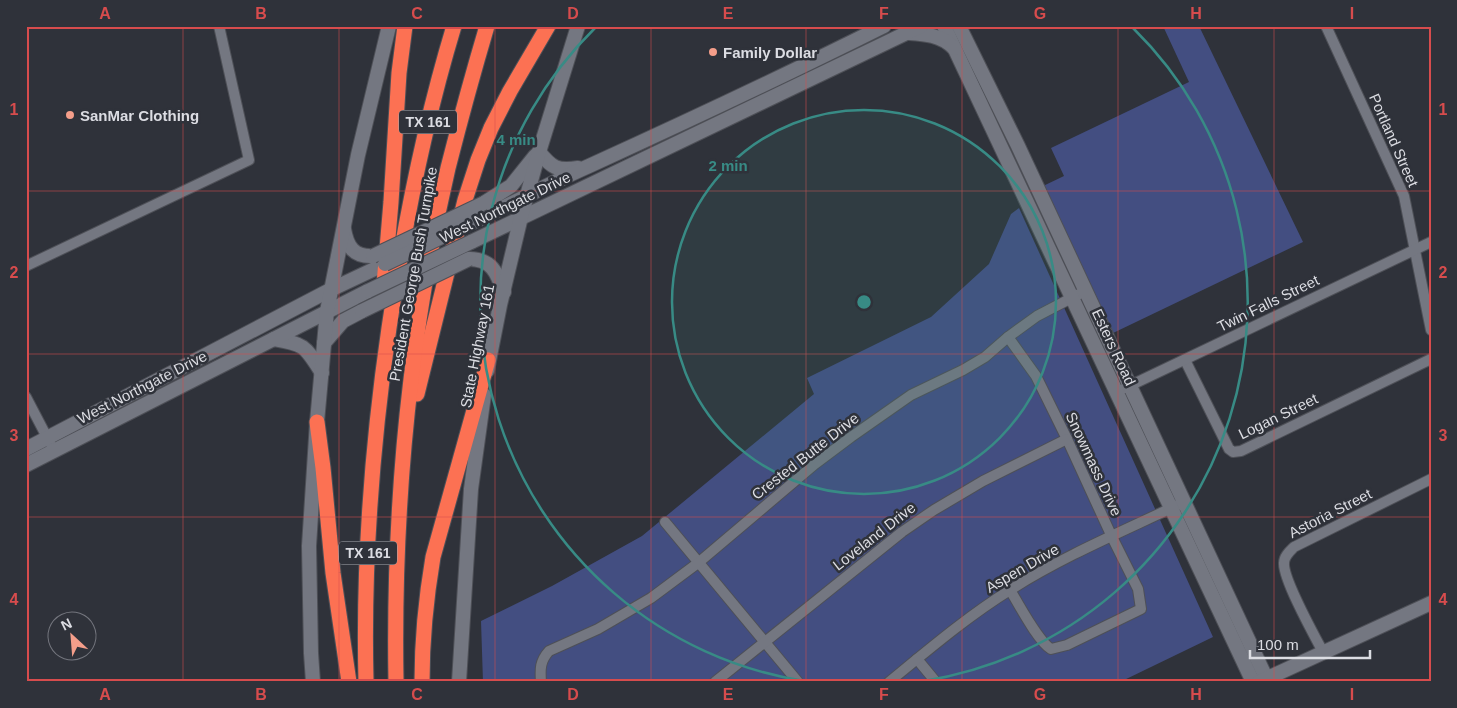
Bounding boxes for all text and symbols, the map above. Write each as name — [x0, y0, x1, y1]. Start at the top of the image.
text: A — [99, 5, 111, 22]
text: B — [255, 5, 267, 22]
text: C — [411, 5, 423, 22]
text: D — [567, 5, 579, 22]
text: E — [723, 5, 734, 22]
text: F — [879, 5, 889, 22]
text: G — [1034, 5, 1046, 22]
text: H — [1190, 5, 1202, 22]
text: I — [1350, 5, 1354, 22]
place label: Family Dollar — [723, 44, 817, 61]
marker: Family Dollar — [707, 46, 719, 58]
street label: Portland Street — [1366, 91, 1422, 190]
text: 1 — [10, 101, 19, 118]
text: 1 — [1439, 101, 1448, 118]
place label: SanMar Clothing — [80, 107, 199, 124]
marker: SanMar Clothing — [64, 109, 76, 121]
road number: TX 161 — [399, 110, 457, 134]
text: 4 min — [496, 131, 536, 148]
text: 2 min — [708, 157, 748, 174]
street label: President George Bush Turnpike — [386, 165, 440, 383]
street label: West Northgate Drive — [437, 168, 573, 246]
text: 2 — [10, 264, 19, 281]
text: 2 — [1439, 264, 1448, 281]
street label: Twin Falls Street — [1214, 271, 1322, 335]
street label: State Highway 161 — [457, 283, 497, 409]
centre of rings — [855, 293, 873, 311]
street label: Esters Road — [1089, 306, 1139, 388]
street label: West Northgate Drive — [74, 347, 210, 427]
street label: Logan Street — [1236, 389, 1321, 442]
street label: Crested Butte Drive — [748, 409, 862, 503]
street label: Snowmass Drive — [1063, 409, 1125, 519]
text: 3 — [10, 427, 19, 444]
text: 3 — [1439, 427, 1448, 444]
street label: Astoria Street — [1286, 484, 1375, 541]
street label: Loveland Drive — [829, 498, 919, 574]
street label: Aspen Drive — [982, 540, 1062, 596]
road number: TX 161 — [339, 542, 397, 564]
text: 4 — [10, 591, 19, 608]
text: 4 — [1439, 591, 1448, 608]
north arrow — [48, 610, 98, 660]
text: N — [58, 615, 74, 634]
scale bar — [1250, 628, 1370, 660]
text: 100 m — [1257, 636, 1299, 653]
text: A — [99, 686, 111, 703]
text: B — [255, 686, 267, 703]
text: C — [411, 686, 423, 703]
text: D — [567, 686, 579, 703]
text: E — [723, 686, 734, 703]
text: F — [879, 686, 889, 703]
text: G — [1034, 686, 1046, 703]
text: H — [1190, 686, 1202, 703]
text: I — [1350, 686, 1354, 703]

